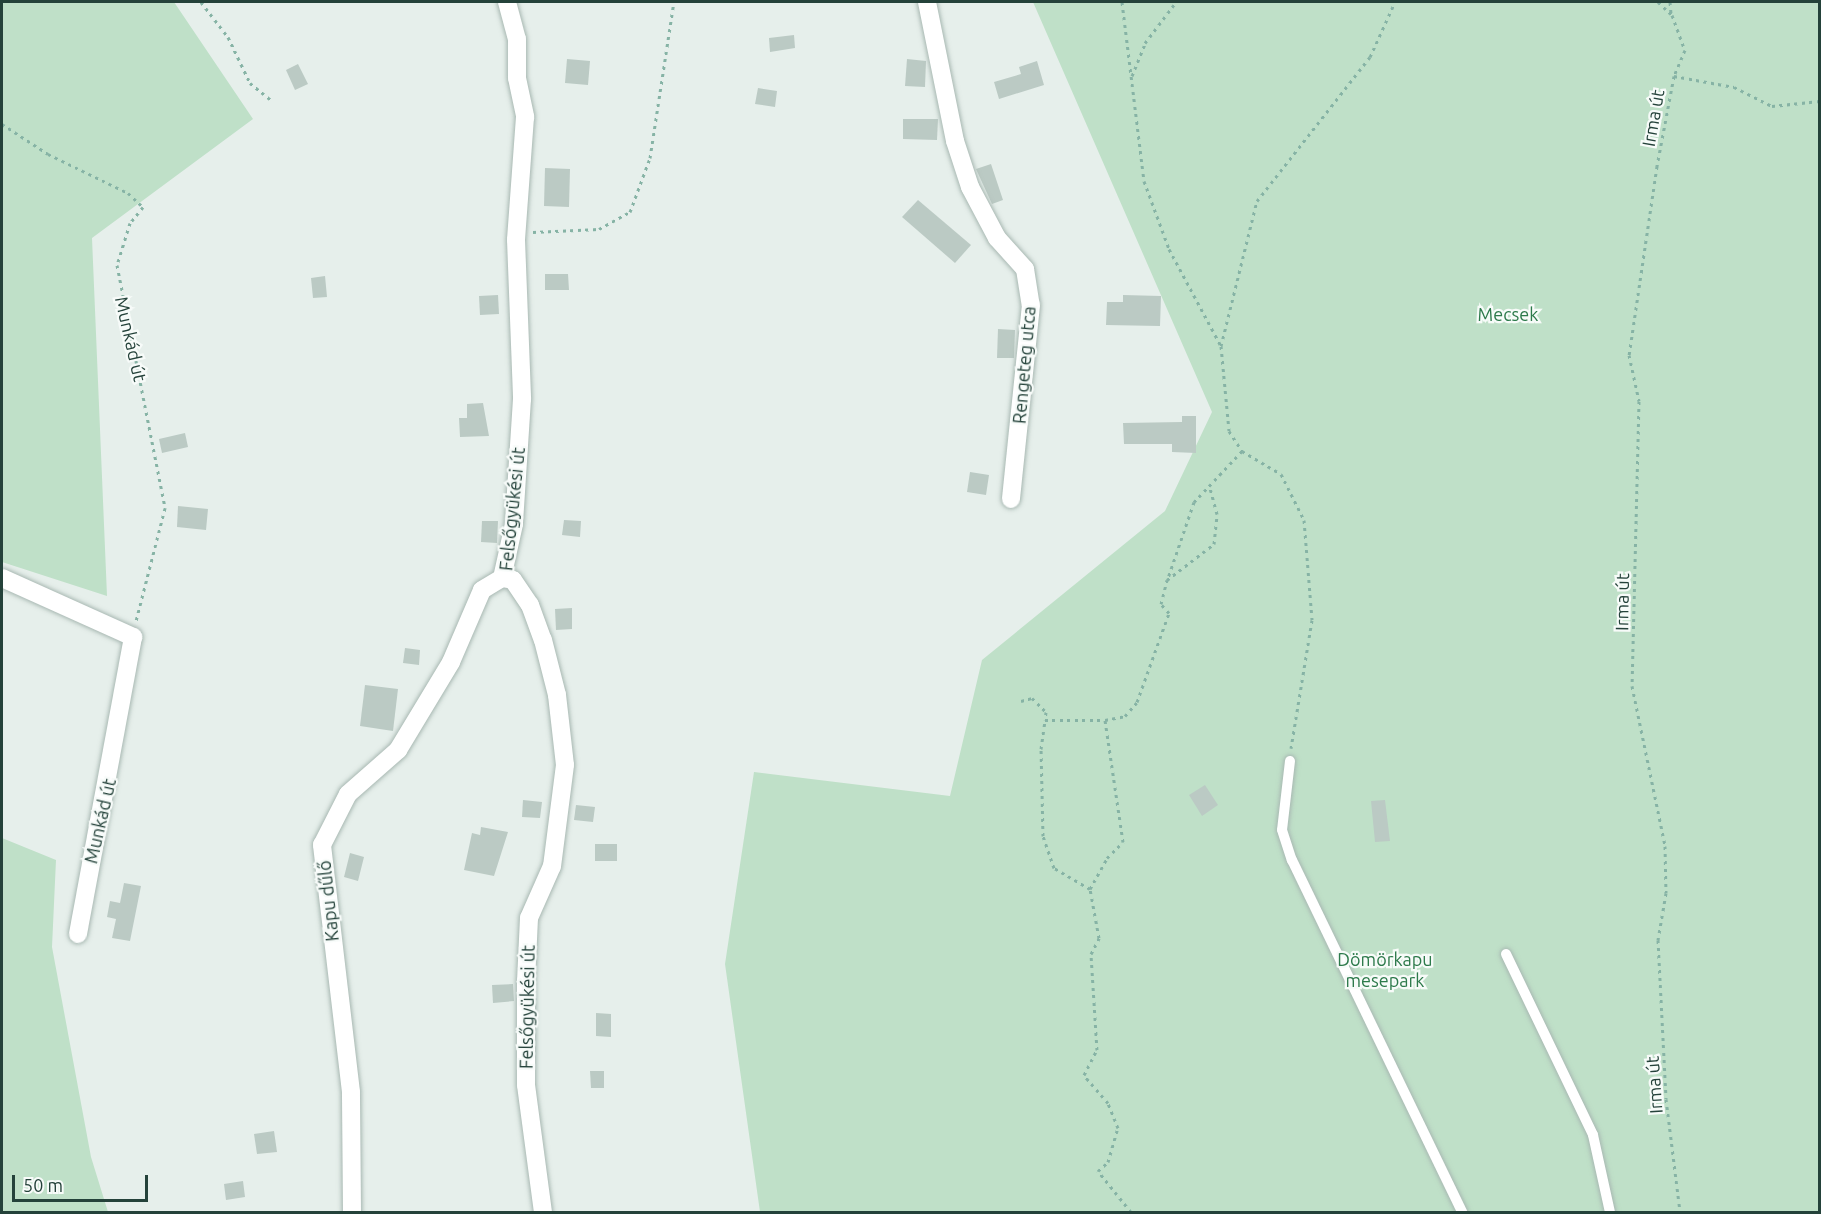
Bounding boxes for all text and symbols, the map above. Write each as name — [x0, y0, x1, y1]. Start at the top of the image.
street label: Irma út — [1637, 88, 1669, 148]
street label: Munkád út — [111, 294, 151, 384]
park label: Mecsek — [1478, 303, 1538, 325]
street label: Rengeteg utca — [1008, 305, 1040, 425]
street label: Felsőgyükési út — [495, 446, 529, 572]
street label: Irma út — [1611, 573, 1633, 631]
street label: Munkád út — [80, 776, 120, 866]
street label: Kapu dűlő — [313, 860, 343, 942]
street label: Felsőgyükési út — [515, 945, 539, 1069]
park label: Dömörkapu mesepark — [1337, 949, 1433, 992]
street label: Irma út — [1641, 1055, 1667, 1115]
scale bar — [15, 1163, 152, 1201]
text: 50 m — [23, 1175, 63, 1195]

